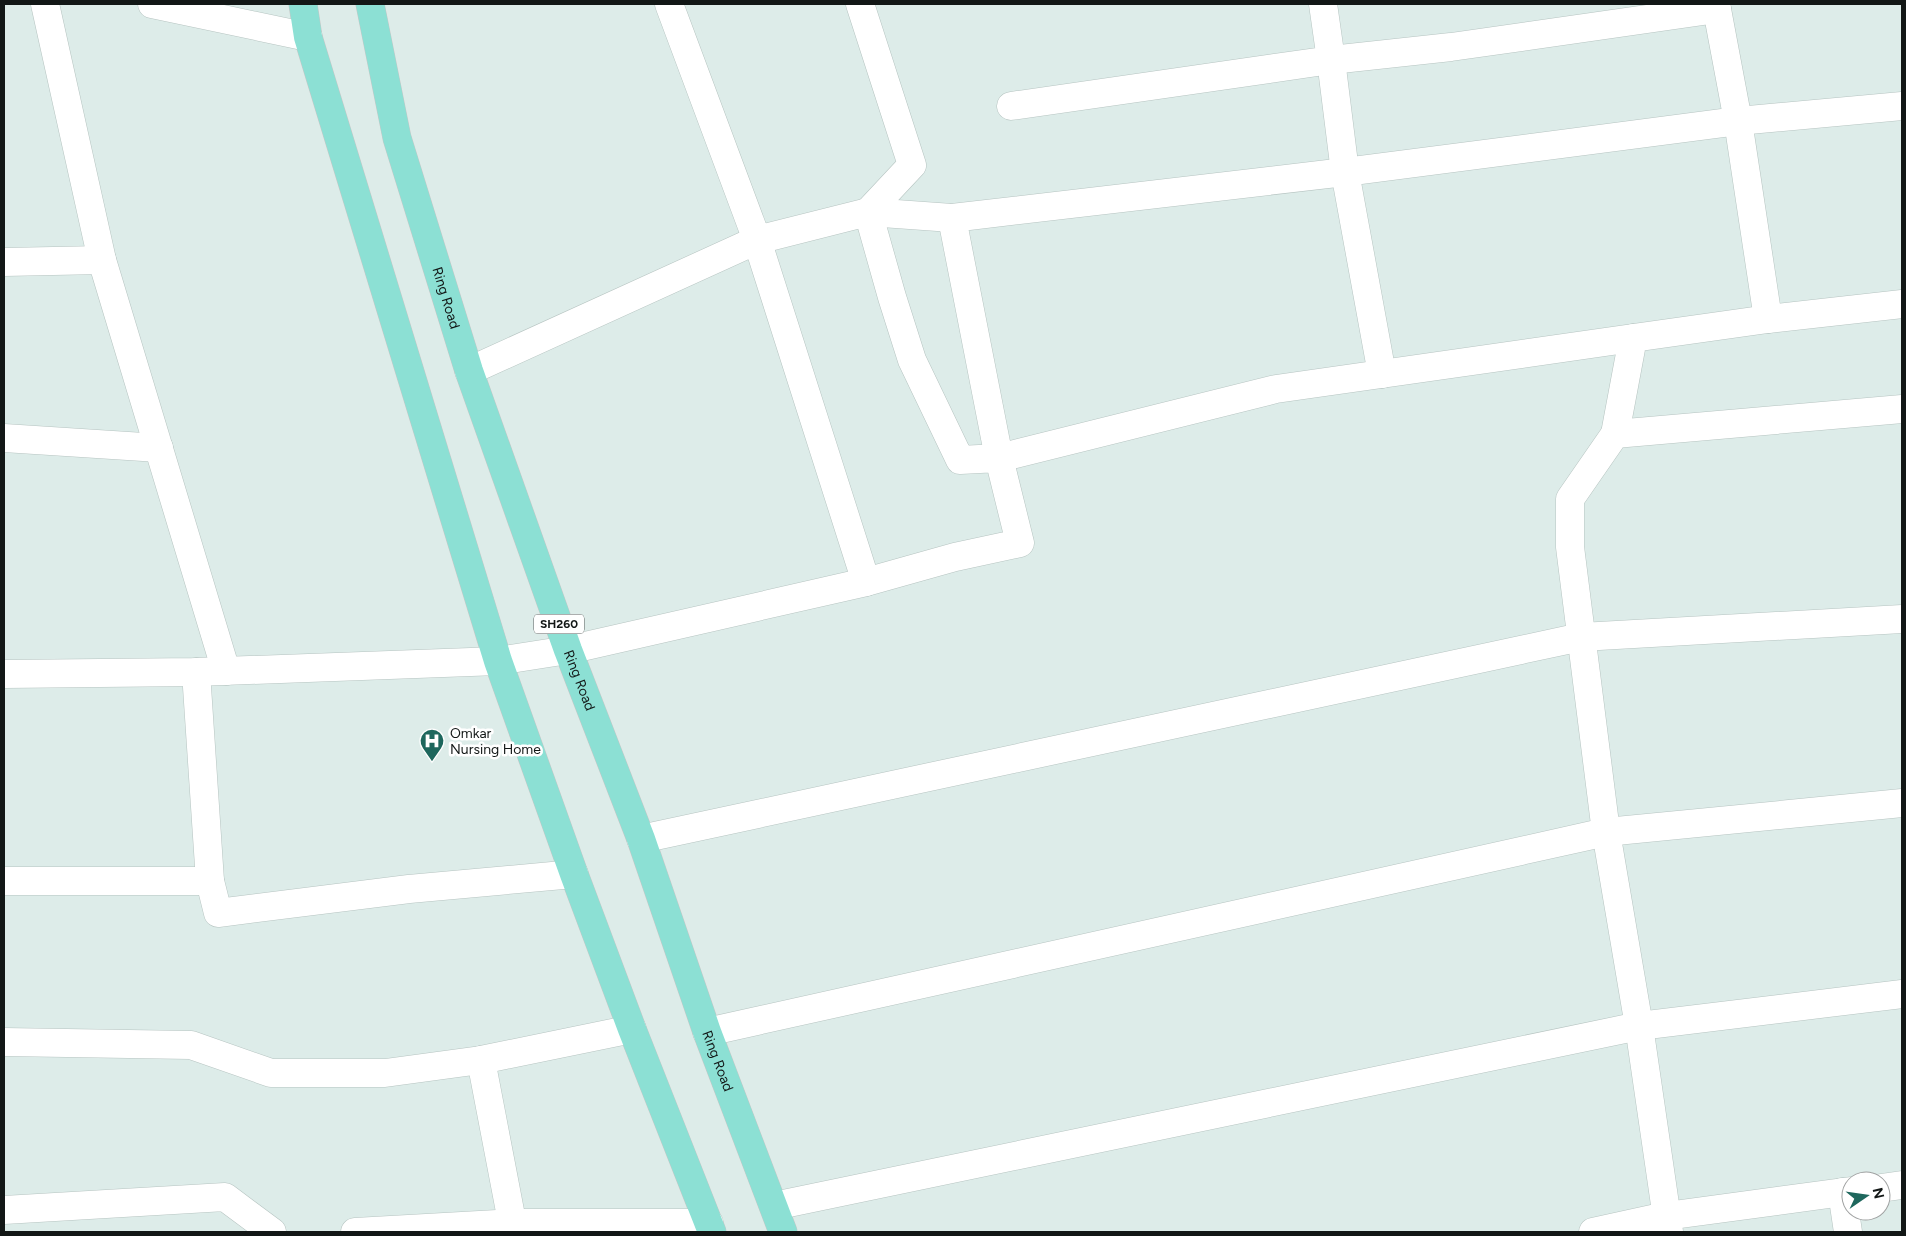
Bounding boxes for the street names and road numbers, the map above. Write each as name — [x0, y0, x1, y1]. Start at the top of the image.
street label: Ring Road — [428, 265, 463, 331]
road number: SH260 — [534, 614, 584, 634]
street label: Ring Road — [560, 648, 599, 713]
street label: Ring Road — [698, 1028, 737, 1094]

